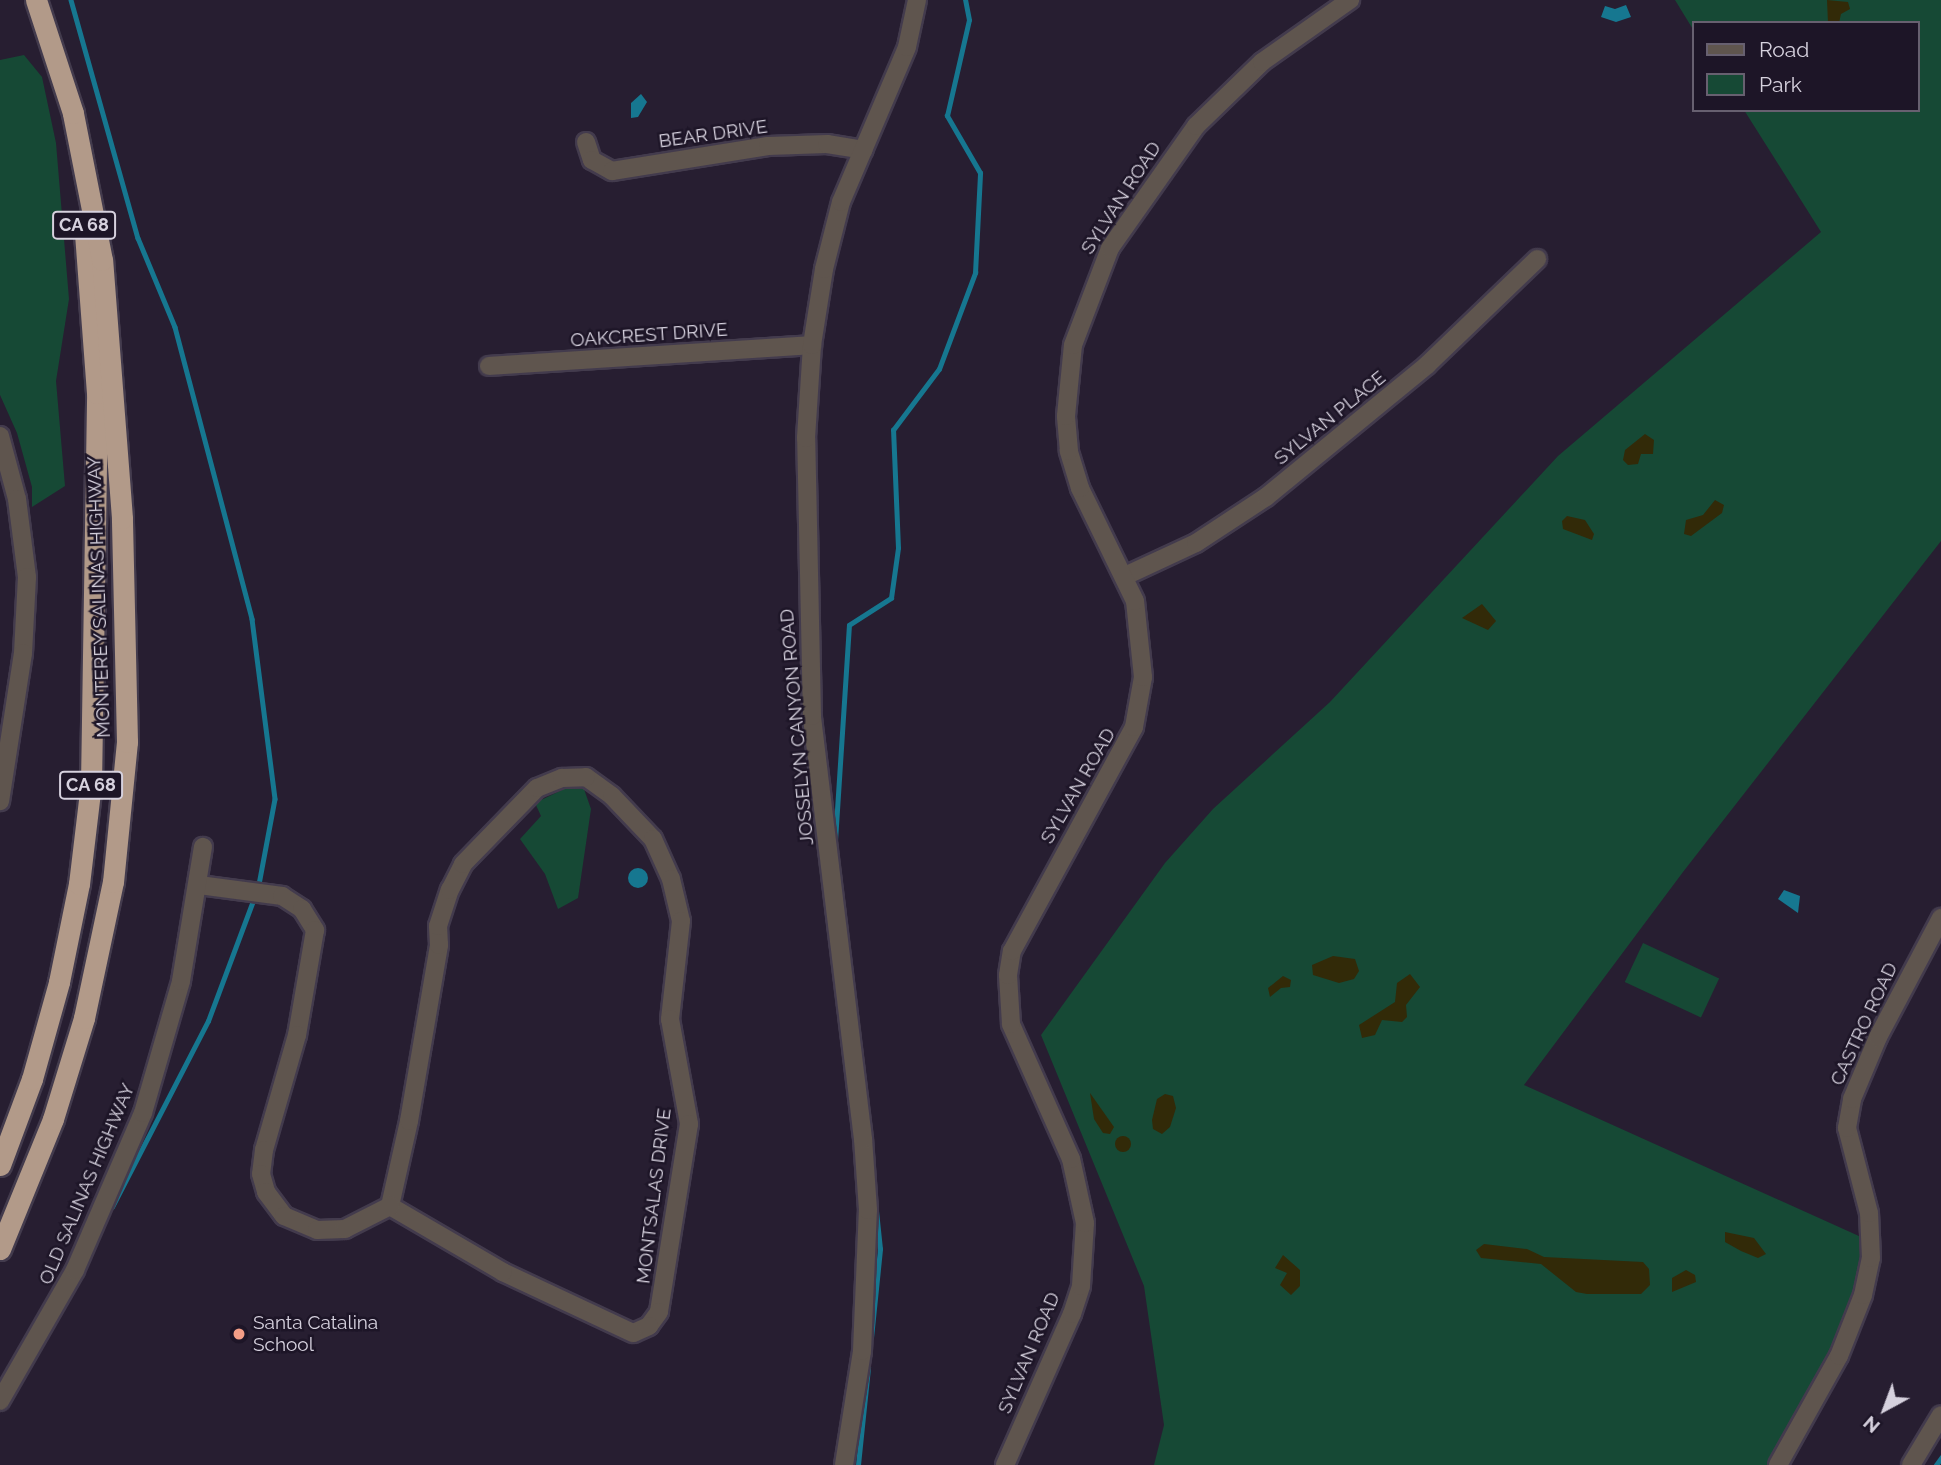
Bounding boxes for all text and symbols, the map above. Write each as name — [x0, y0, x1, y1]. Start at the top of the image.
legend — [1692, 21, 1920, 112]
text: Road — [1759, 37, 1809, 62]
text: Park — [1759, 72, 1802, 97]
street label: BEAR DRIVE — [657, 115, 769, 153]
street label: SYLVAN ROAD — [1076, 138, 1166, 258]
road number: CA 68 — [51, 210, 117, 240]
street label: OAKCREST DRIVE — [569, 318, 729, 352]
street label: SYLVAN PLACE — [1270, 366, 1390, 470]
street label: MONTEREY SALINAS HIGHWAY — [83, 456, 115, 738]
street label: JOSSELYN CANYON ROAD — [775, 608, 819, 846]
street label: SYLVAN ROAD — [1036, 724, 1120, 848]
road number: CA 68 — [58, 770, 124, 800]
street label: CASTRO ROAD — [1826, 959, 1902, 1089]
street label: OLD SALINAS HIGHWAY — [34, 1080, 140, 1288]
street label: MONTSALAS DRIVE — [632, 1107, 676, 1285]
street label: SYLVAN ROAD — [993, 1289, 1065, 1417]
place label: Santa Catalina School — [253, 1312, 378, 1356]
marker: Santa Catalina School — [231, 1326, 247, 1342]
north arrow — [1850, 1374, 1920, 1444]
text: N — [1859, 1412, 1884, 1438]

